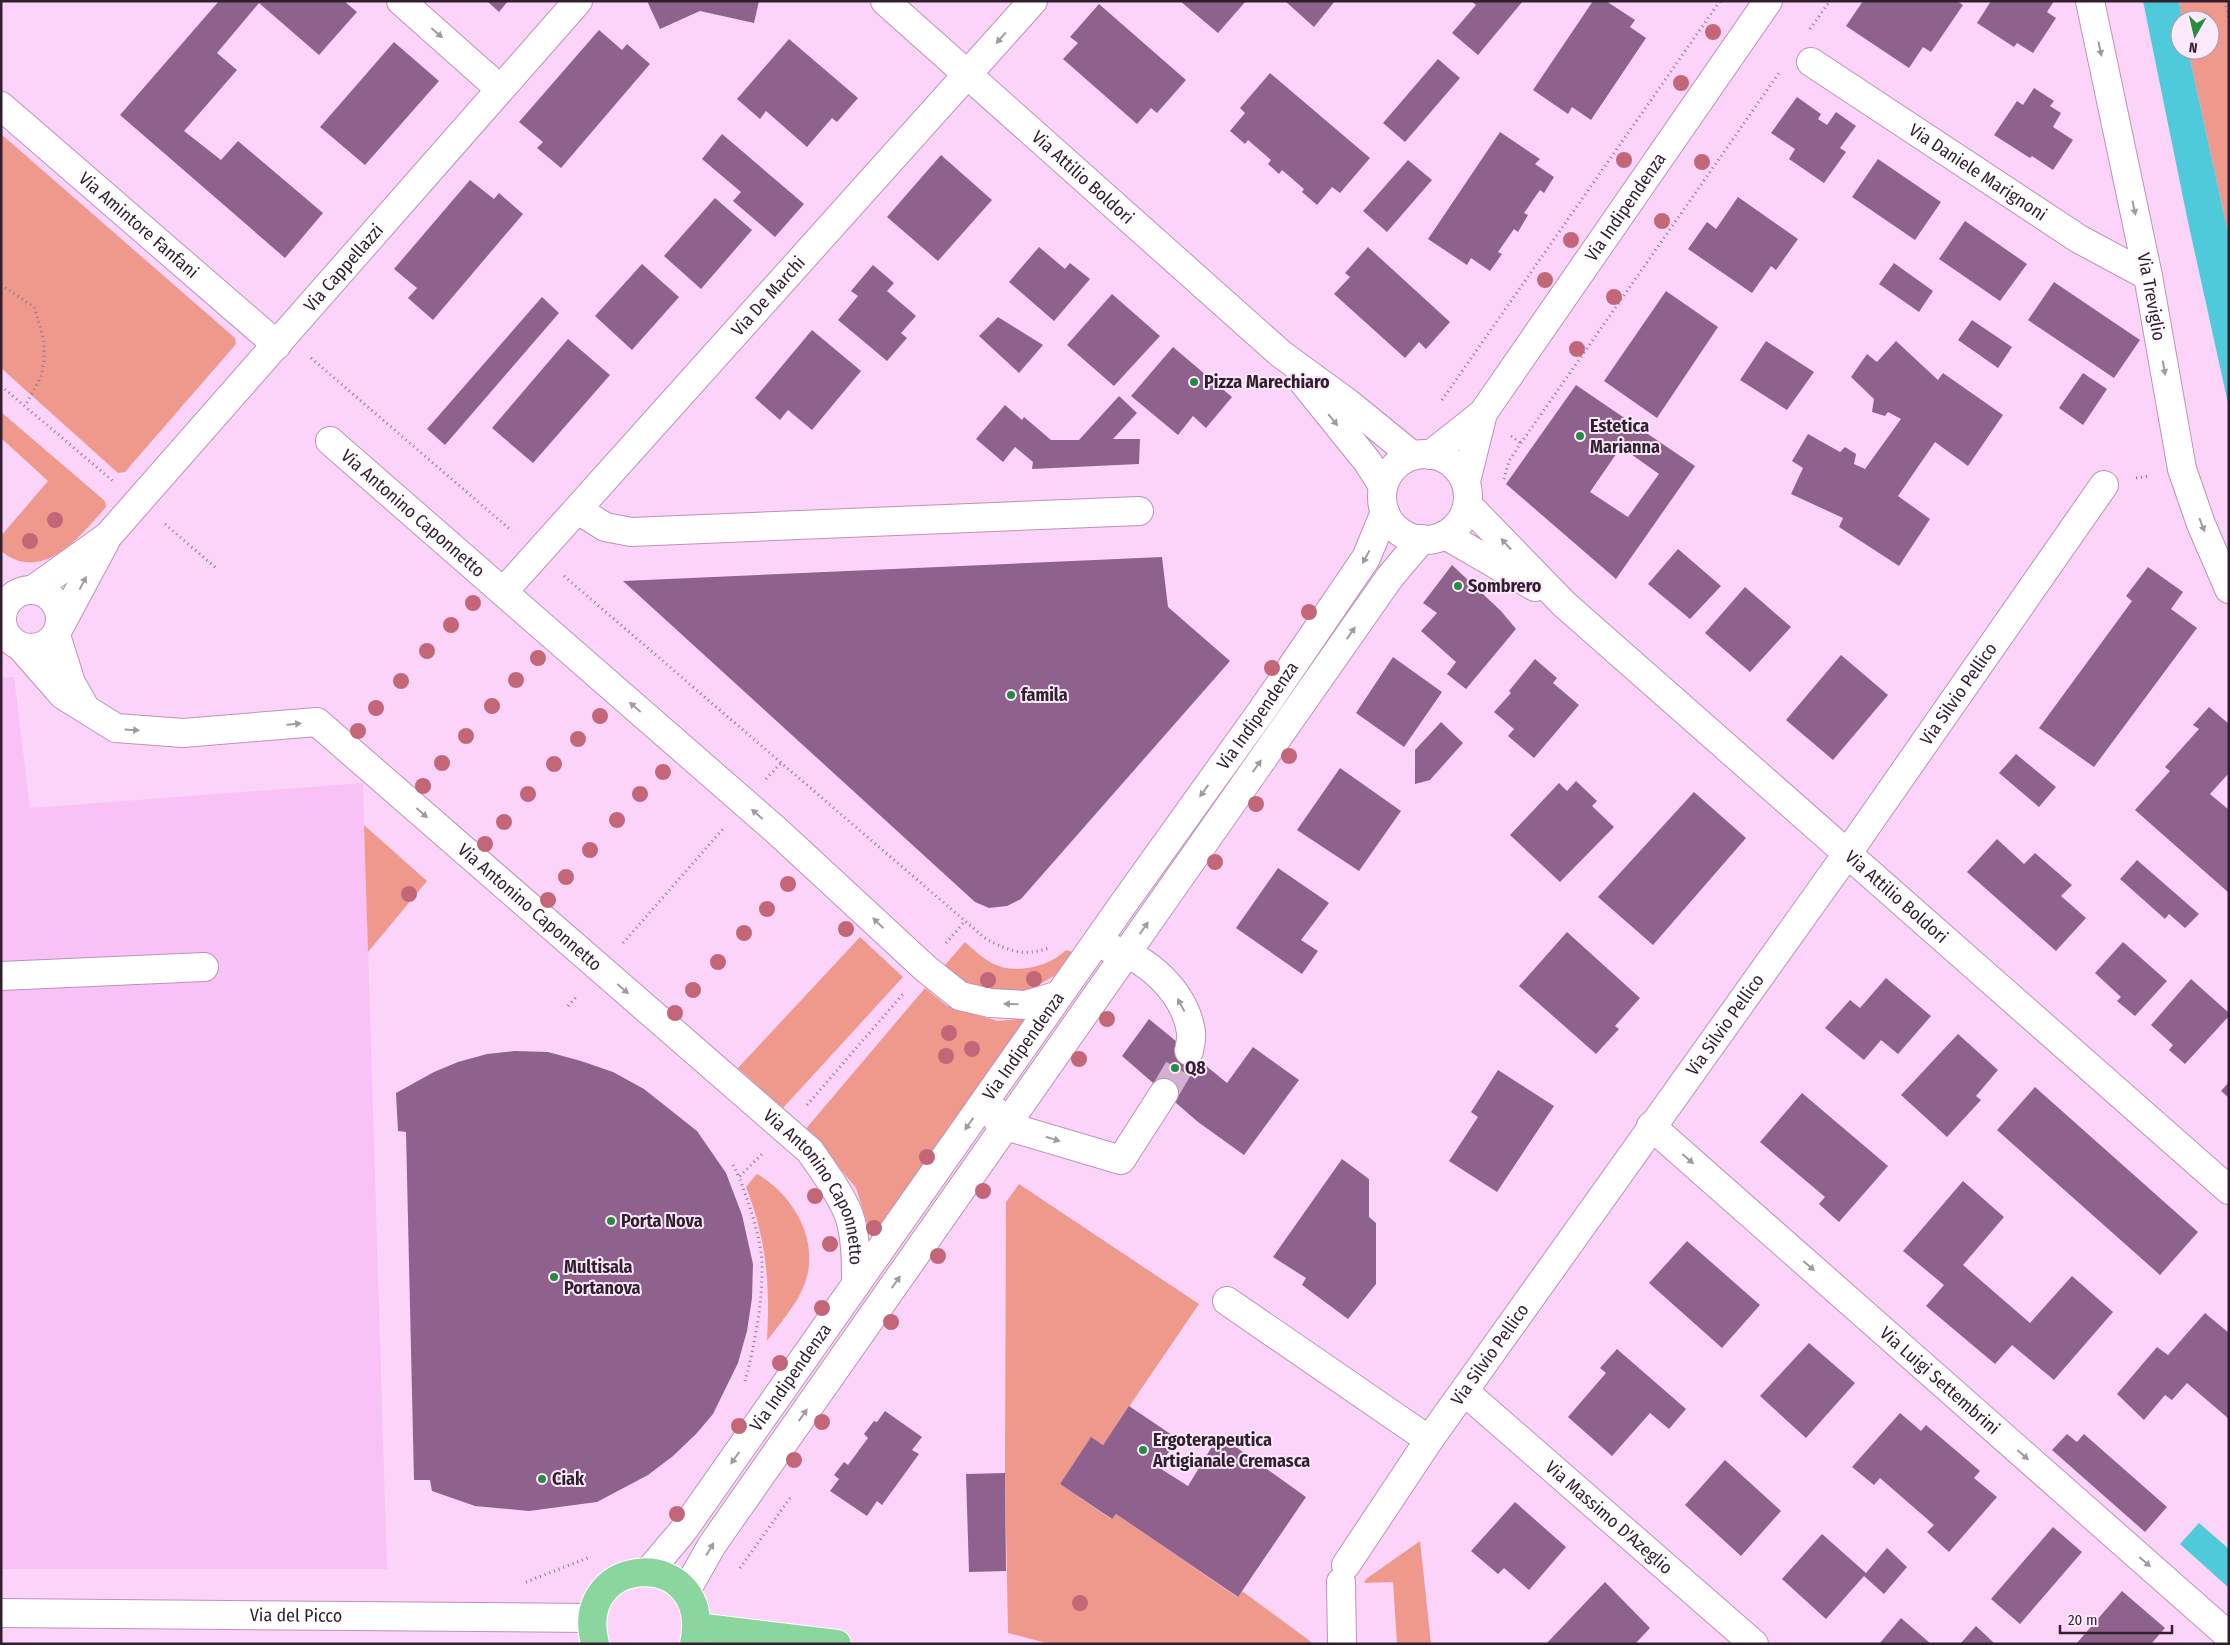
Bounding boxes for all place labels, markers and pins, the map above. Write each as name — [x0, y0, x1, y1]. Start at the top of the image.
place label: Pizza Marechiaro — [1204, 371, 1330, 393]
marker: Pizza Marechiaro — [1188, 376, 1200, 388]
place label: Estetica Marianna — [1590, 415, 1660, 458]
marker: Estetica Marianna — [1574, 430, 1586, 442]
place label: Sombrero — [1468, 575, 1542, 597]
marker: Sombrero — [1452, 580, 1464, 592]
place label: famila — [1021, 684, 1068, 706]
marker: famila — [1005, 689, 1017, 701]
place label: Q8 — [1185, 1057, 1206, 1079]
marker: Q8 — [1169, 1062, 1181, 1074]
place label: Porta Nova — [621, 1210, 703, 1232]
marker: Porta Nova — [605, 1215, 617, 1227]
place label: Multisala Portanova — [564, 1256, 641, 1299]
marker: Multisala Portanova — [548, 1271, 560, 1283]
place label: Ergoterapeutica Artigianale Cremasca — [1152, 1429, 1310, 1472]
marker: Ergoterapeutica Artigianale Cremasca — [1137, 1444, 1149, 1456]
place label: Ciak — [552, 1468, 585, 1490]
marker: Ciak — [536, 1473, 548, 1485]

